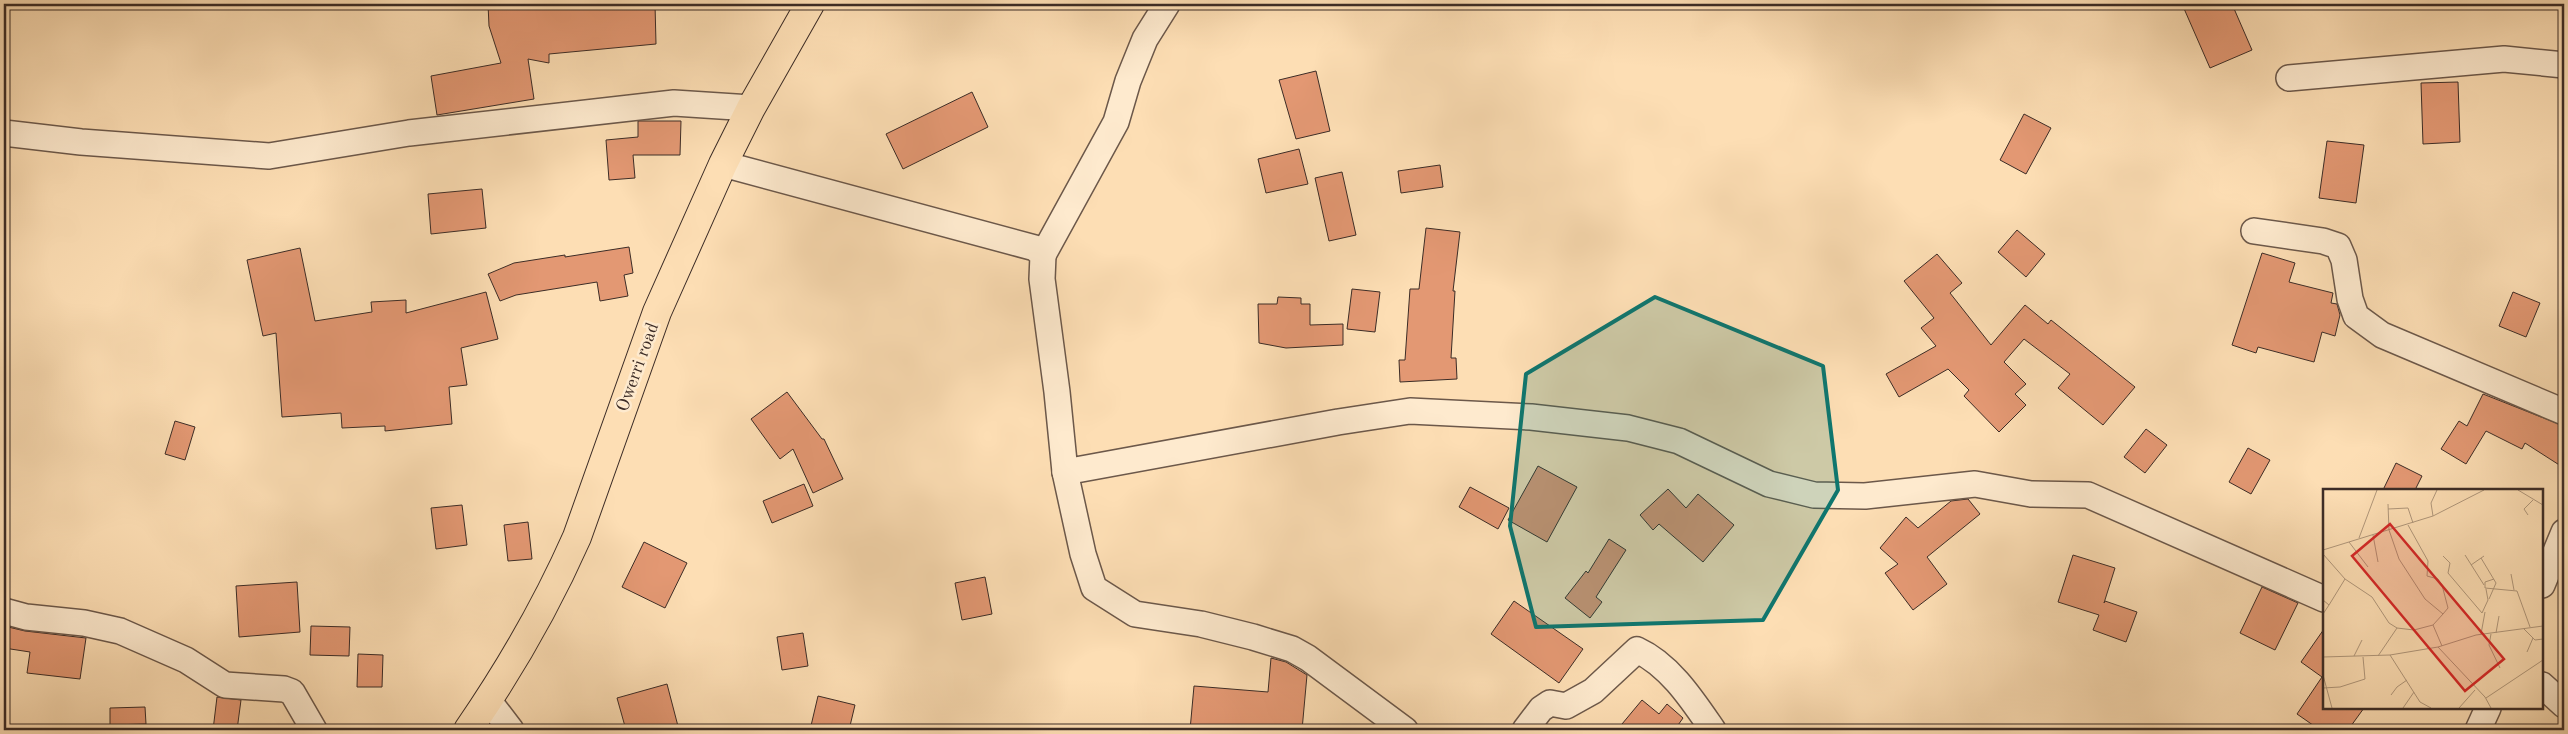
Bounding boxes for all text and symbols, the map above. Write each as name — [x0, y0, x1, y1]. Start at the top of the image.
street label: Owerri road — [614, 320, 662, 414]
inset map — [2323, 489, 2543, 709]

